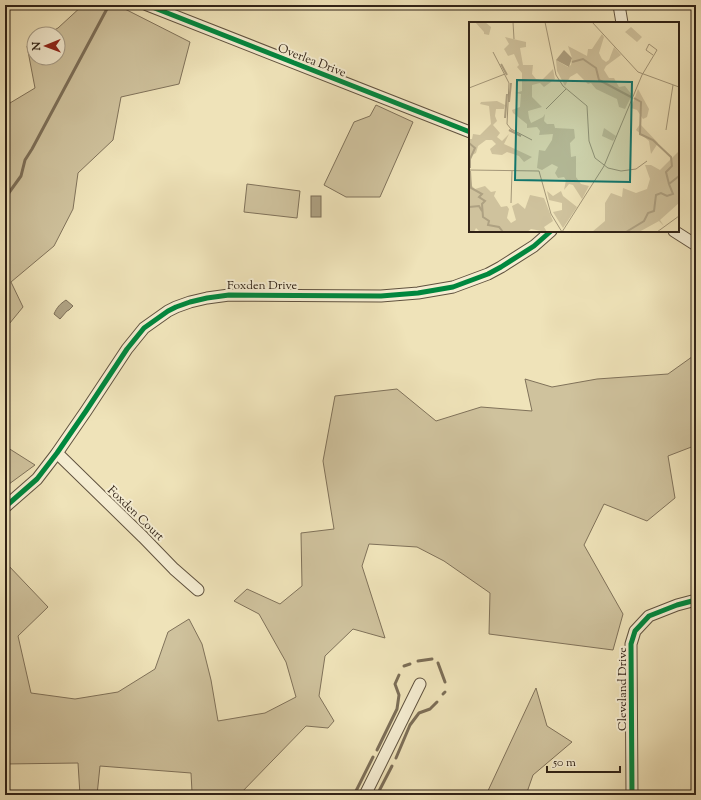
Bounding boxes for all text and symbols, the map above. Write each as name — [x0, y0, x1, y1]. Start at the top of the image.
inset map — [469, 22, 679, 232]
north arrow — [26, 26, 66, 66]
street label: Overlea Drive — [275, 40, 349, 82]
text: N — [29, 41, 45, 52]
street label: Foxden Drive — [227, 277, 297, 295]
street label: Foxden Court — [103, 482, 168, 545]
street label: Cleveland Drive — [614, 647, 632, 731]
scale bar — [547, 748, 620, 774]
text: 50 m — [552, 754, 576, 772]

